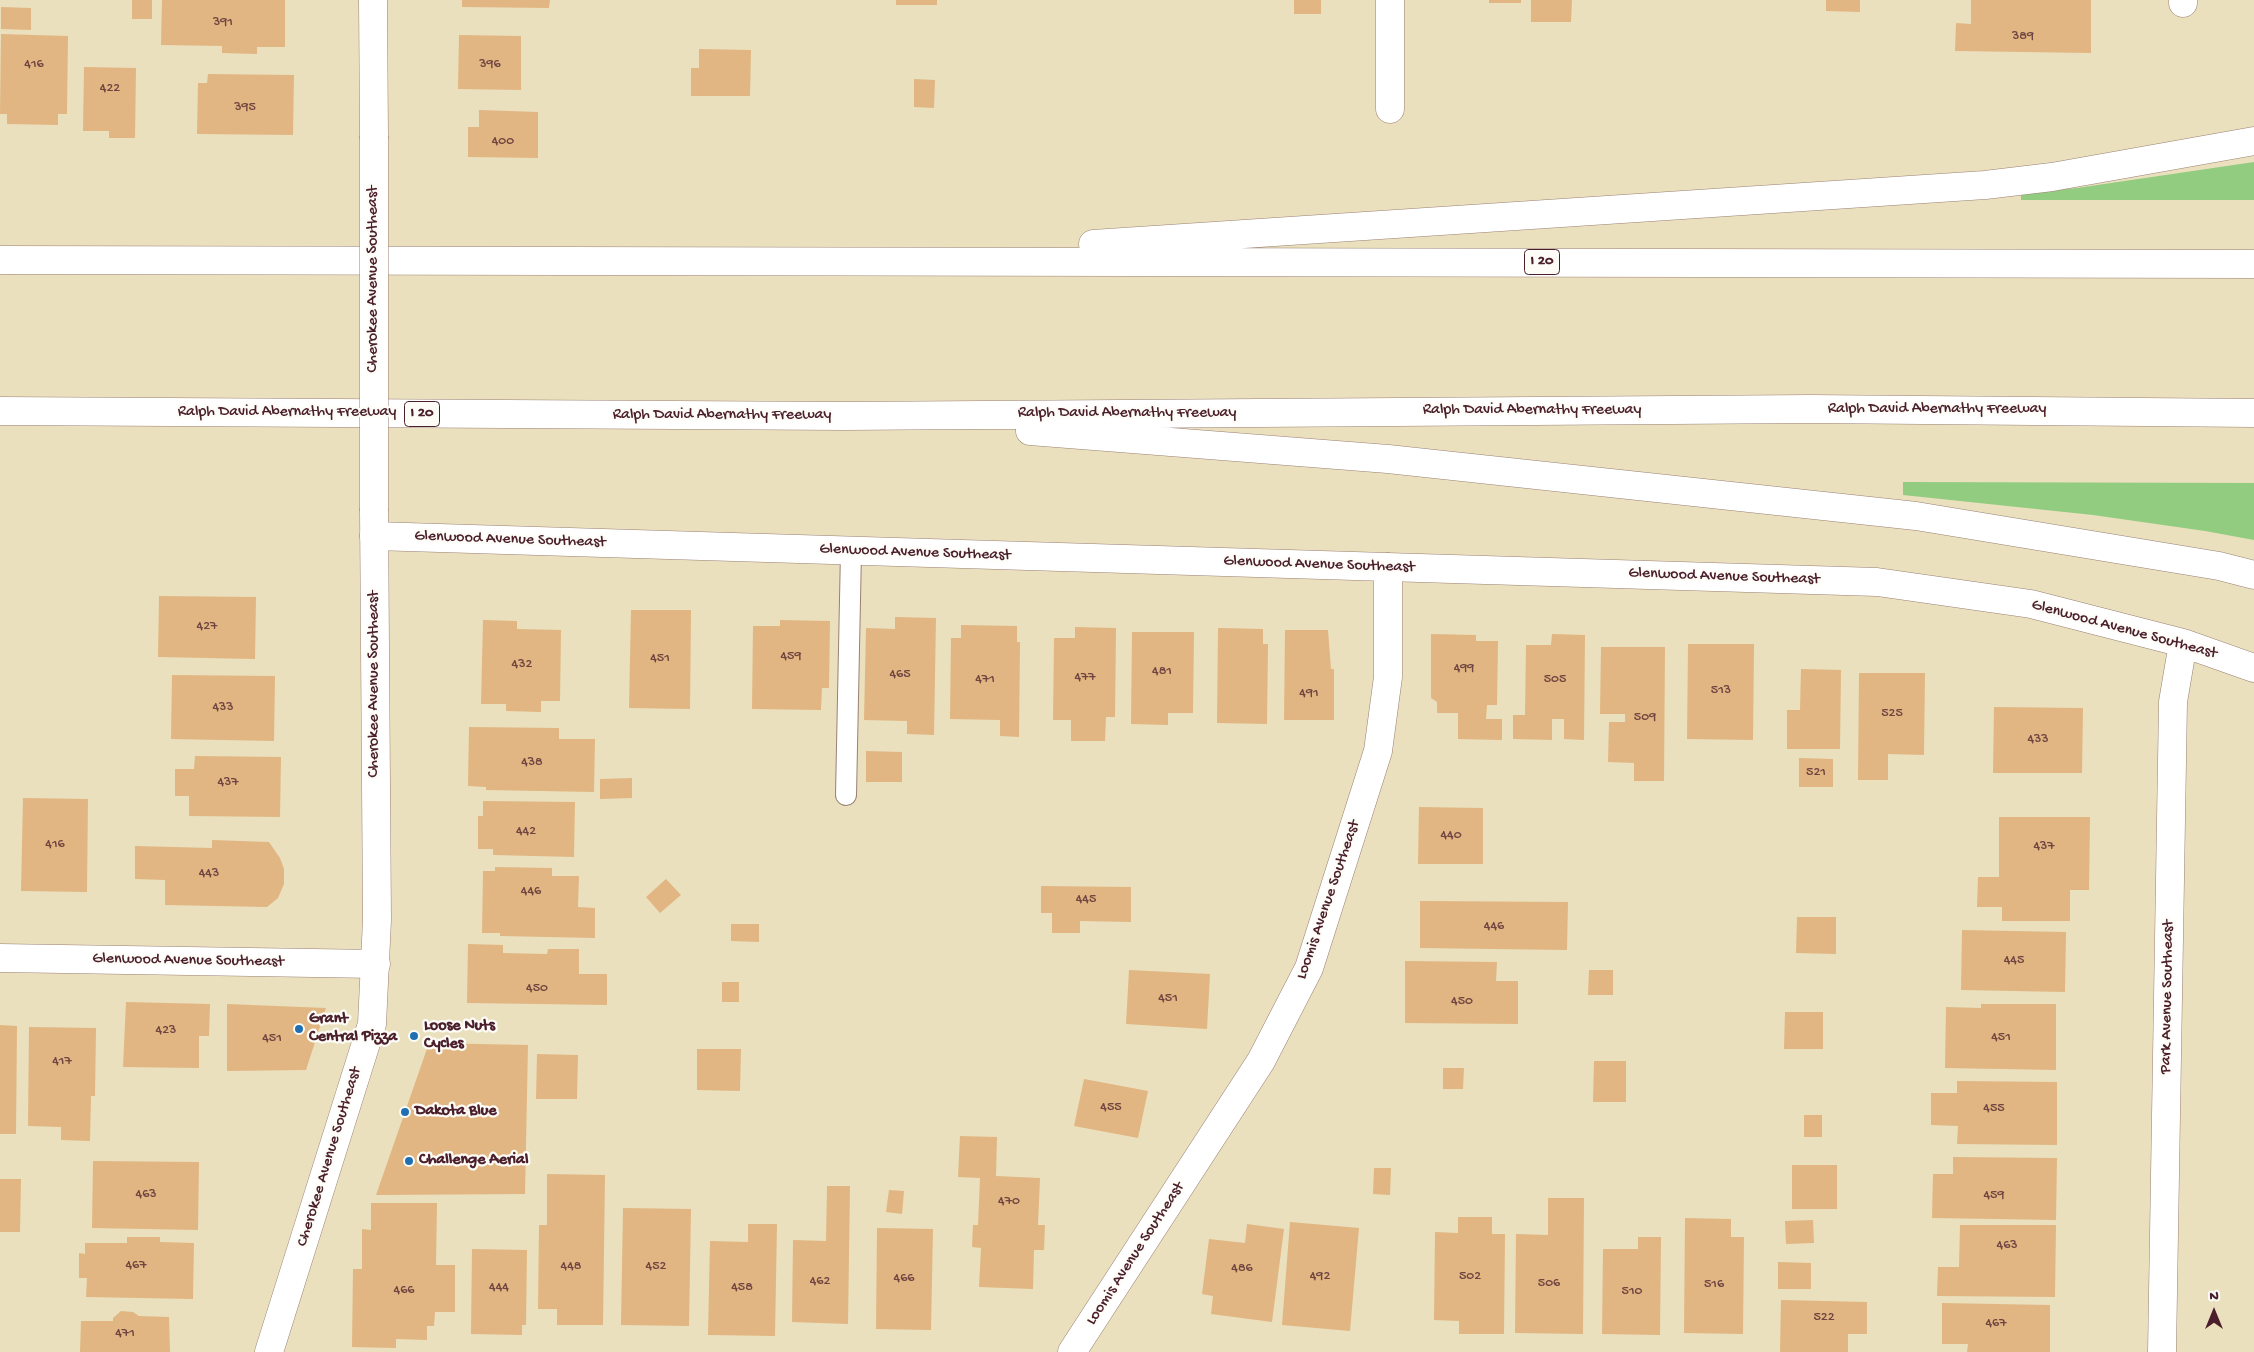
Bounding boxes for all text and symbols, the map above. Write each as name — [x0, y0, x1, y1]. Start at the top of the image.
house number: 391 — [213, 15, 233, 31]
house number: 389 — [2012, 29, 2034, 45]
house number: 416 — [24, 57, 44, 73]
house number: 396 — [479, 57, 501, 73]
house number: 422 — [100, 81, 120, 97]
house number: 395 — [234, 100, 256, 116]
house number: 400 — [492, 134, 514, 150]
street label: Cherokee Avenue Southeast — [364, 186, 384, 372]
road number: I 20 — [1524, 250, 1560, 274]
street label: Ralph David Abernathy Freeway — [1828, 400, 2046, 420]
street label: Ralph David Abernathy Freeway — [1423, 401, 1641, 421]
road number: I 20 — [404, 402, 440, 426]
street label: Ralph David Abernathy Freeway — [178, 403, 396, 423]
street label: Ralph David Abernathy Freeway — [1018, 404, 1236, 424]
street label: Ralph David Abernathy Freeway — [613, 406, 831, 426]
street label: Glenwood Avenue Southeast — [414, 527, 606, 553]
street label: Glenwood Avenue Southeast — [819, 540, 1011, 566]
street label: Glenwood Avenue Southeast — [1223, 552, 1415, 578]
street label: Glenwood Avenue Southeast — [1628, 564, 1820, 590]
street label: Cherokee Avenue Southeast — [365, 591, 385, 777]
street label: Glenwood Avenue Southeast — [2029, 596, 2219, 664]
house number: 427 — [197, 619, 217, 635]
house number: 459 — [780, 649, 801, 665]
house number: 451 — [650, 651, 670, 667]
house number: 432 — [512, 657, 532, 673]
house number: 499 — [1454, 661, 1474, 677]
house number: 481 — [1152, 664, 1172, 680]
house number: 465 — [889, 667, 911, 683]
house number: 477 — [1074, 670, 1096, 686]
house number: 471 — [975, 672, 995, 688]
house number: 505 — [1544, 672, 1566, 688]
house number: 513 — [1711, 683, 1731, 699]
house number: 491 — [1299, 686, 1319, 702]
house number: 433 — [212, 700, 234, 716]
house number: 525 — [1881, 706, 1903, 722]
house number: 509 — [1634, 710, 1656, 726]
house number: 433 — [2027, 732, 2049, 748]
house number: 438 — [521, 755, 543, 771]
house number: 521 — [1806, 765, 1826, 781]
house number: 437 — [217, 775, 239, 791]
street label: Loomis Avenue Southeast — [1293, 818, 1365, 982]
house number: 442 — [516, 824, 536, 840]
house number: 440 — [1440, 828, 1462, 844]
house number: 416 — [45, 837, 65, 853]
house number: 437 — [2033, 839, 2055, 855]
house number: 443 — [199, 866, 219, 882]
house number: 446 — [521, 884, 541, 900]
house number: 445 — [1076, 892, 1096, 908]
house number: 446 — [1484, 919, 1504, 935]
street label: Park Avenue Southeast — [2157, 920, 2179, 1074]
street label: Glenwood Avenue Southeast — [92, 950, 284, 972]
house number: 445 — [2004, 953, 2024, 969]
house number: 450 — [526, 981, 548, 997]
house number: 451 — [1158, 991, 1178, 1007]
house number: 450 — [1451, 994, 1473, 1010]
place label: Grant Central Pizza — [309, 1010, 397, 1048]
place label: Loose Nuts Cycles — [424, 1017, 495, 1055]
house number: 423 — [156, 1023, 176, 1039]
marker: Grant Central Pizza — [293, 1023, 305, 1035]
marker: Loose Nuts Cycles — [408, 1030, 420, 1042]
house number: 451 — [1991, 1030, 2011, 1046]
house number: 451 — [262, 1031, 282, 1047]
house number: 417 — [52, 1054, 72, 1070]
street label: Cherokee Avenue Southeast — [294, 1065, 366, 1249]
house number: 455 — [1100, 1100, 1122, 1116]
house number: 455 — [1983, 1101, 2005, 1117]
place label: Dakota Blue — [415, 1102, 496, 1122]
marker: Dakota Blue — [399, 1106, 411, 1118]
place label: Challenge Aerial — [419, 1151, 528, 1171]
marker: Challenge Aerial — [403, 1155, 415, 1167]
street label: Loomis Avenue Southeast — [1083, 1179, 1189, 1329]
house number: 463 — [136, 1187, 156, 1203]
house number: 459 — [1984, 1188, 2005, 1204]
house number: 470 — [998, 1194, 1020, 1210]
house number: 463 — [1997, 1238, 2017, 1254]
house number: 467 — [126, 1258, 146, 1274]
house number: 448 — [561, 1259, 581, 1275]
house number: 452 — [646, 1259, 666, 1275]
house number: 486 — [1231, 1261, 1253, 1277]
house number: 492 — [1310, 1269, 1330, 1285]
house number: 502 — [1459, 1269, 1481, 1285]
house number: 466 — [894, 1271, 914, 1287]
house number: 462 — [810, 1274, 830, 1290]
house number: 506 — [1538, 1276, 1560, 1292]
house number: 516 — [1704, 1277, 1724, 1293]
house number: 444 — [489, 1280, 509, 1296]
house number: 458 — [731, 1280, 753, 1296]
house number: 466 — [394, 1283, 414, 1299]
house number: 510 — [1622, 1284, 1642, 1300]
north arrow — [2189, 1287, 2239, 1337]
text: N — [2209, 1288, 2219, 1305]
house number: 522 — [1813, 1310, 1835, 1326]
house number: 467 — [1985, 1316, 2006, 1332]
house number: 471 — [115, 1326, 135, 1342]

